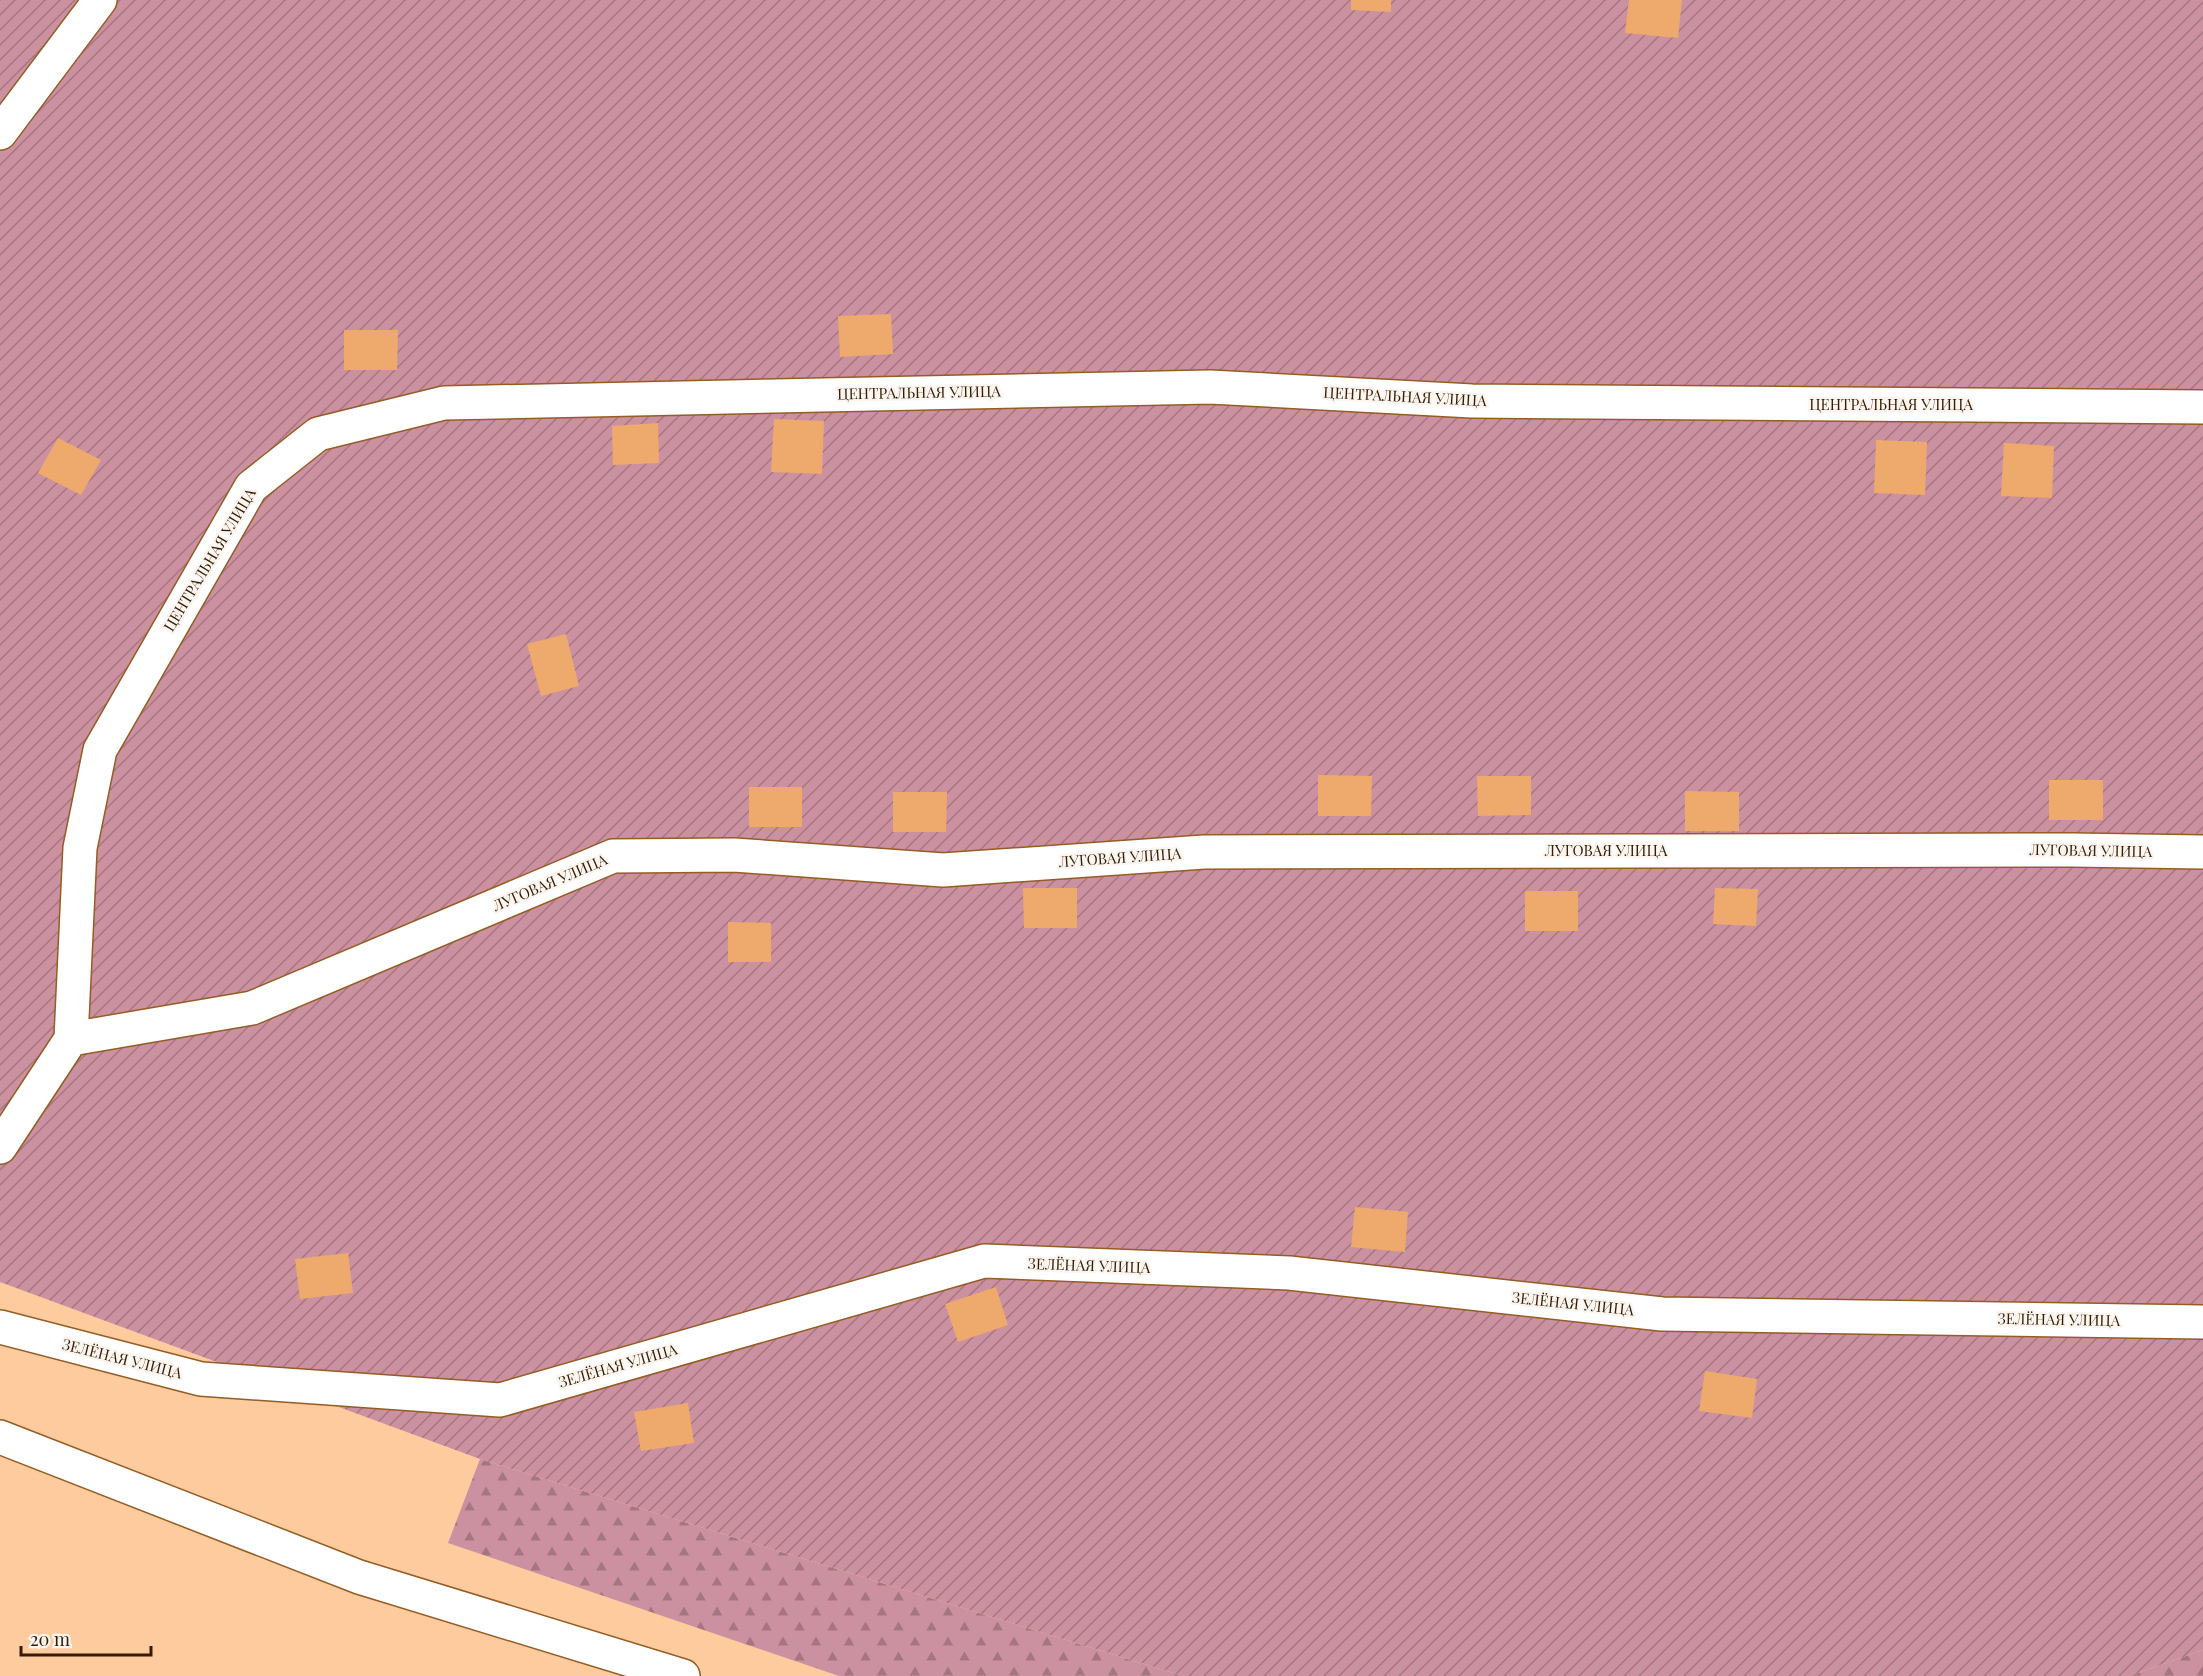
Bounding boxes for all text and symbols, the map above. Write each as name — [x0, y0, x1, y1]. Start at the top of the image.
street label: ЦЕНТРАЛЬНАЯ УЛИЦА — [837, 381, 1002, 403]
street label: ЦЕНТРАЛЬНАЯ УЛИЦА — [1323, 382, 1488, 410]
street label: ЦЕНТРАЛЬНАЯ УЛИЦА — [1809, 394, 1973, 414]
street label: ЦЕНТРАЛЬНАЯ УЛИЦА — [158, 484, 260, 635]
street label: ЛУГОВАЯ УЛИЦА — [2029, 839, 2153, 861]
street label: ЛУГОВАЯ УЛИЦА — [1544, 840, 1668, 860]
street label: ЛУГОВАЯ УЛИЦА — [1057, 843, 1182, 871]
street label: ЛУГОВАЯ УЛИЦА — [488, 849, 610, 916]
street label: ЗЕЛЁНАЯ УЛИЦА — [1027, 1253, 1151, 1277]
street label: ЗЕЛЁНАЯ УЛИЦА — [1511, 1287, 1636, 1319]
street label: ЗЕЛЁНАЯ УЛИЦА — [1998, 1308, 2121, 1330]
street label: ЗЕЛЁНАЯ УЛИЦА — [60, 1333, 185, 1383]
street label: ЗЕЛЁНАЯ УЛИЦА — [556, 1338, 680, 1392]
scale bar — [21, 1619, 152, 1657]
text: 20 m — [30, 1627, 70, 1651]

